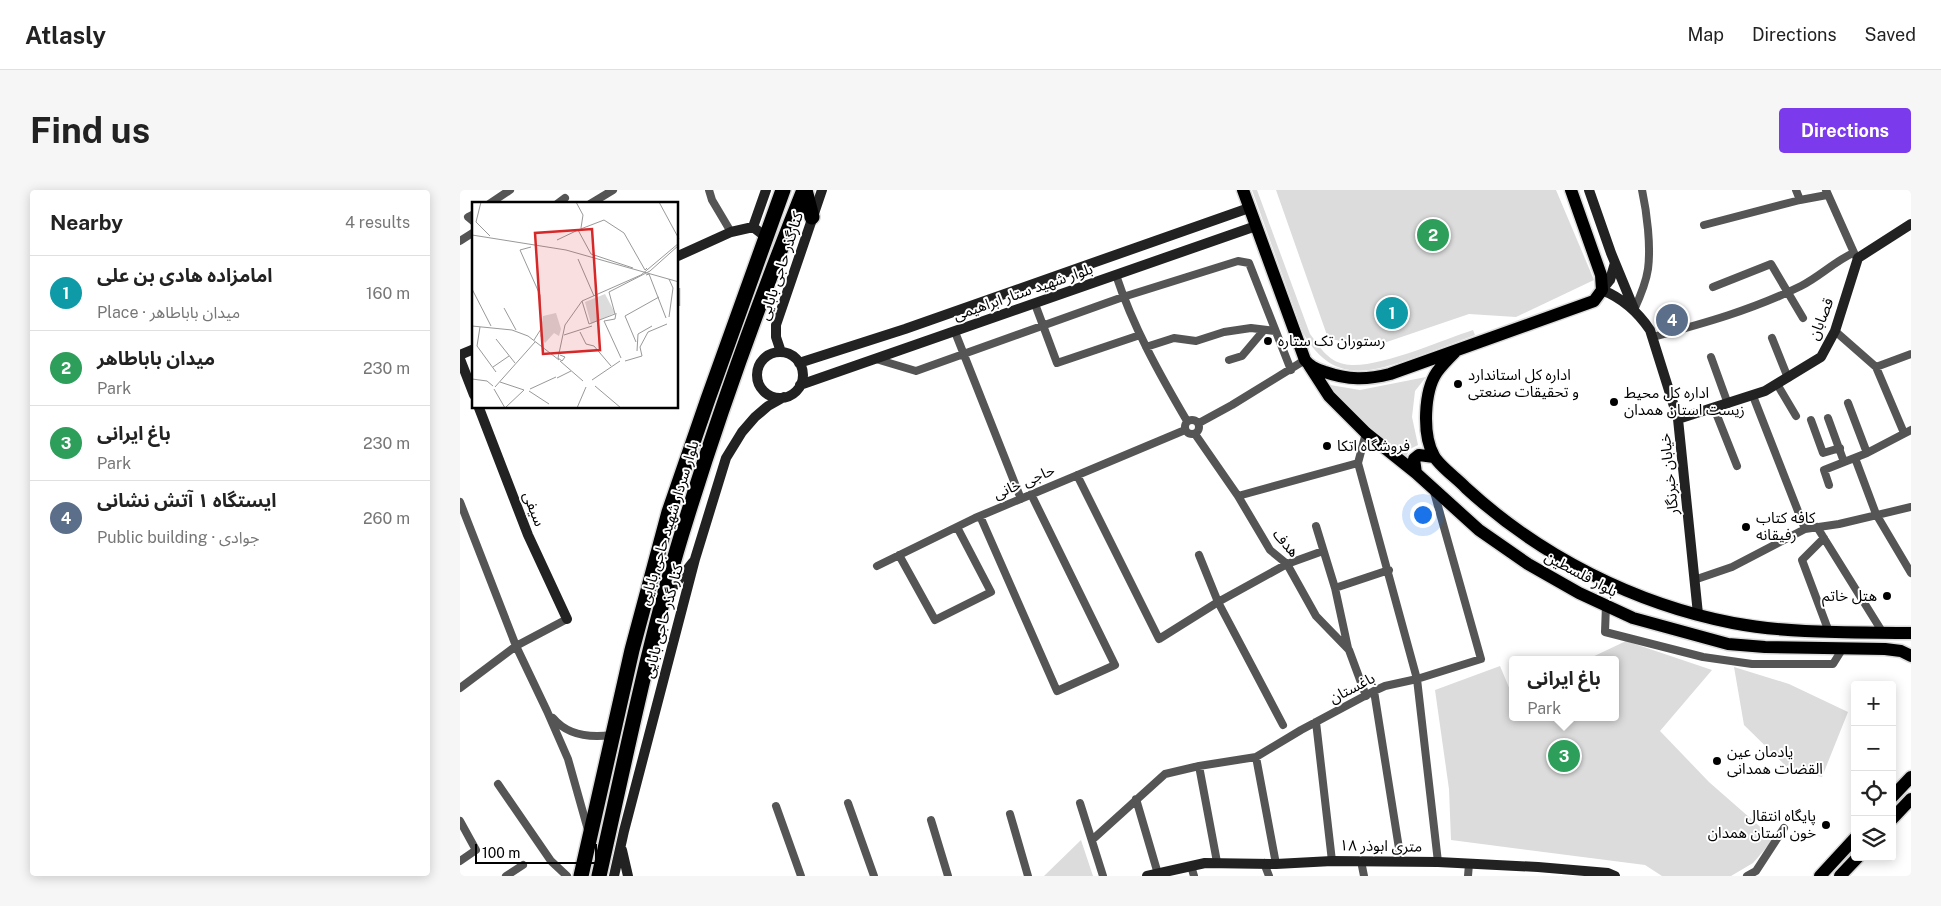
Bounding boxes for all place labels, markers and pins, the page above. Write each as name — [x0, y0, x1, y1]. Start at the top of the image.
pin: 2 — [1417, 216, 1449, 254]
pin: 1 — [1376, 294, 1408, 332]
pin: 4 — [1656, 301, 1688, 339]
place label: رستوران تک ستاره — [1278, 332, 1386, 350]
marker: رستوران تک ستاره — [1262, 335, 1274, 347]
place label: اداره کل استاندارد و تحقیقات صنعتی — [1468, 366, 1579, 401]
marker: اداره کل استاندارد و تحقیقات صنعتی — [1452, 378, 1464, 390]
place label: اداره کل محیط زیست استان همدان — [1624, 384, 1745, 419]
marker: اداره کل محیط زیست استان همدان — [1608, 396, 1620, 408]
place label: فروشگاه اتکا — [1337, 437, 1410, 455]
marker: فروشگاه اتکا — [1321, 440, 1333, 452]
place label: کافه کتاب رفیقانه — [1756, 509, 1816, 544]
marker: کافه کتاب رفیقانه — [1740, 521, 1752, 533]
place label: هتل خاتم — [1822, 587, 1877, 607]
marker: هتل خاتم — [1881, 590, 1893, 602]
pin: 3 — [1548, 737, 1580, 775]
place label: یادمان عین القضات همدانی — [1727, 743, 1823, 778]
marker: یادمان عین القضات همدانی — [1711, 755, 1723, 767]
place label: پایگاه انتقال خون استان همدان — [1708, 807, 1816, 842]
marker: پایگاه انتقال خون استان همدان — [1820, 819, 1832, 831]

